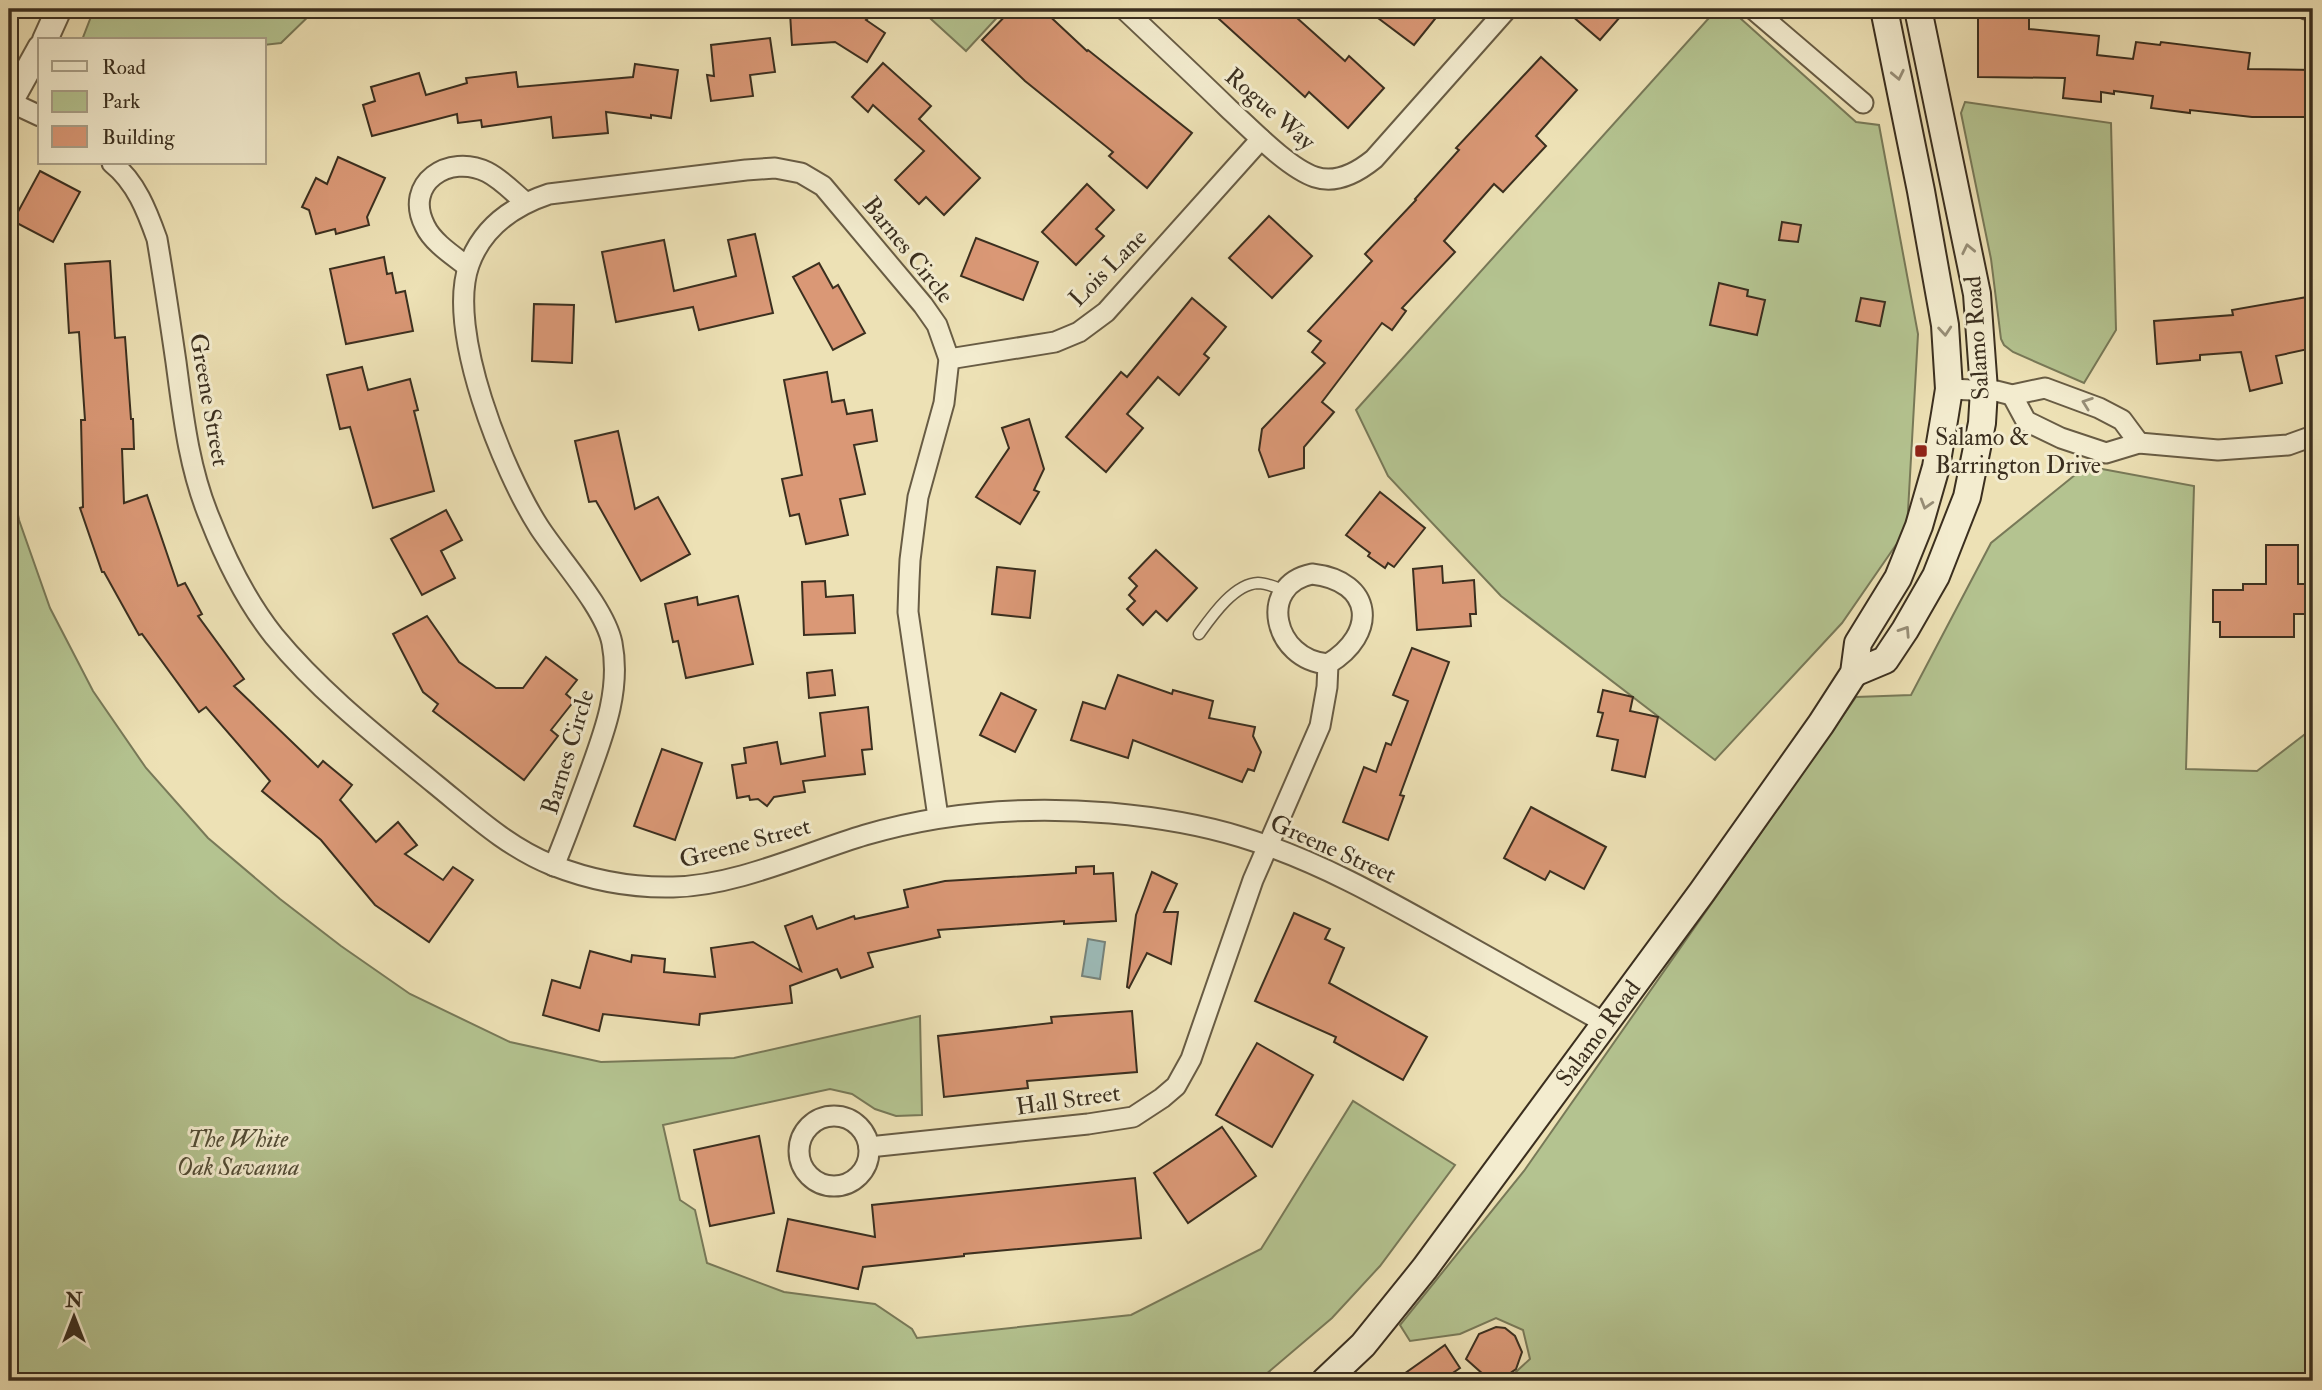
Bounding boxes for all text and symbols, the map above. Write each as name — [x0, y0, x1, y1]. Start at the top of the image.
legend — [38, 38, 266, 164]
text: Road — [102, 54, 147, 81]
street label: Rogue Way — [1218, 61, 1322, 157]
one-way arrow — [1890, 69, 1904, 81]
text: Park — [102, 88, 140, 115]
text: Building — [102, 124, 175, 151]
street label: Barnes Circle — [855, 190, 961, 310]
street label: Lois Lane — [1062, 222, 1154, 314]
one-way arrow — [1961, 243, 1976, 255]
street label: Salamo Road — [1957, 275, 1997, 401]
one-way arrow — [1937, 326, 1952, 337]
street label: Greene Street — [182, 331, 236, 469]
one-way arrow — [2081, 397, 2093, 411]
place label: Salamo & Barrington Drive — [1935, 422, 2101, 481]
marker: Salamo & Barrington Drive — [1913, 443, 1929, 459]
one-way arrow — [1920, 498, 1935, 510]
one-way arrow — [1896, 625, 1909, 638]
street label: Barnes Circle — [534, 686, 602, 818]
street label: Greene Street — [1265, 808, 1401, 891]
street label: Greene Street — [676, 811, 814, 875]
street label: Salamo Road — [1549, 974, 1648, 1092]
street label: Hall Street — [1014, 1077, 1122, 1123]
park label: The White Oak Savanna — [177, 1124, 299, 1183]
north arrow — [38, 1282, 108, 1352]
text: N — [64, 1289, 83, 1313]

